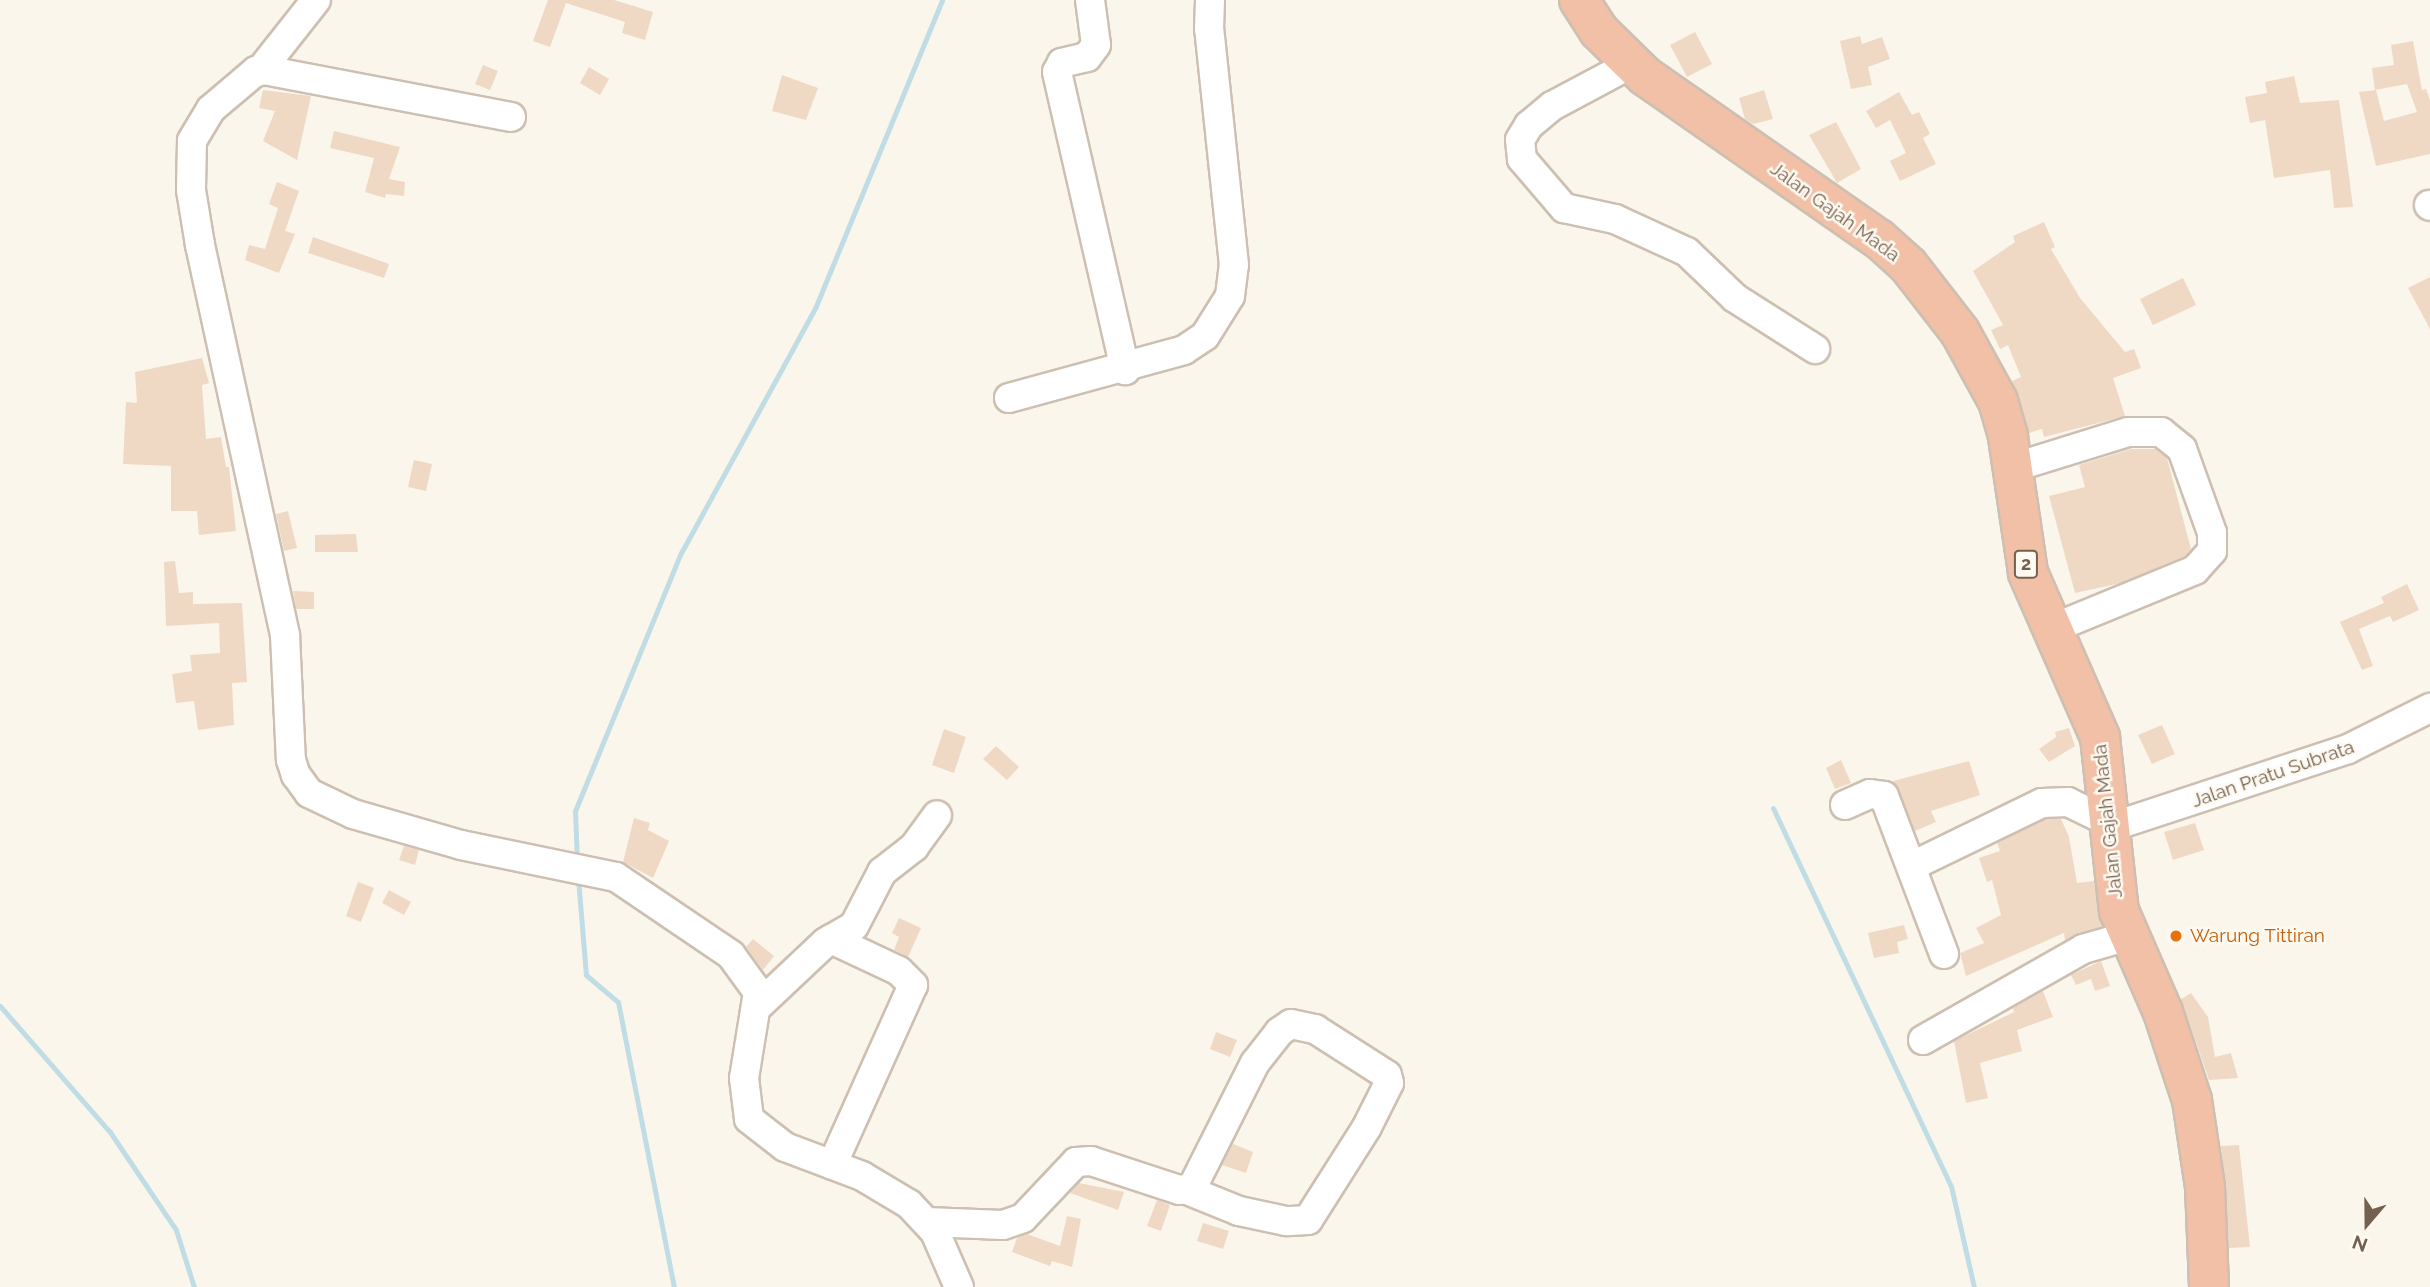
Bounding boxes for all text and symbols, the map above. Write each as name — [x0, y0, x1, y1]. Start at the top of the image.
street label: Jalan Gajah Mada — [1766, 157, 1904, 267]
road number: 2 — [2014, 550, 2038, 578]
street label: Jalan Pratu Subrata — [2189, 736, 2357, 812]
street label: Jalan Gajah Mada — [2089, 743, 2127, 899]
place label: Warung Tittiran — [2190, 925, 2326, 947]
marker: Warung Tittiran — [2168, 928, 2184, 944]
north arrow — [2332, 1189, 2402, 1259]
text: N — [2349, 1231, 2370, 1257]

